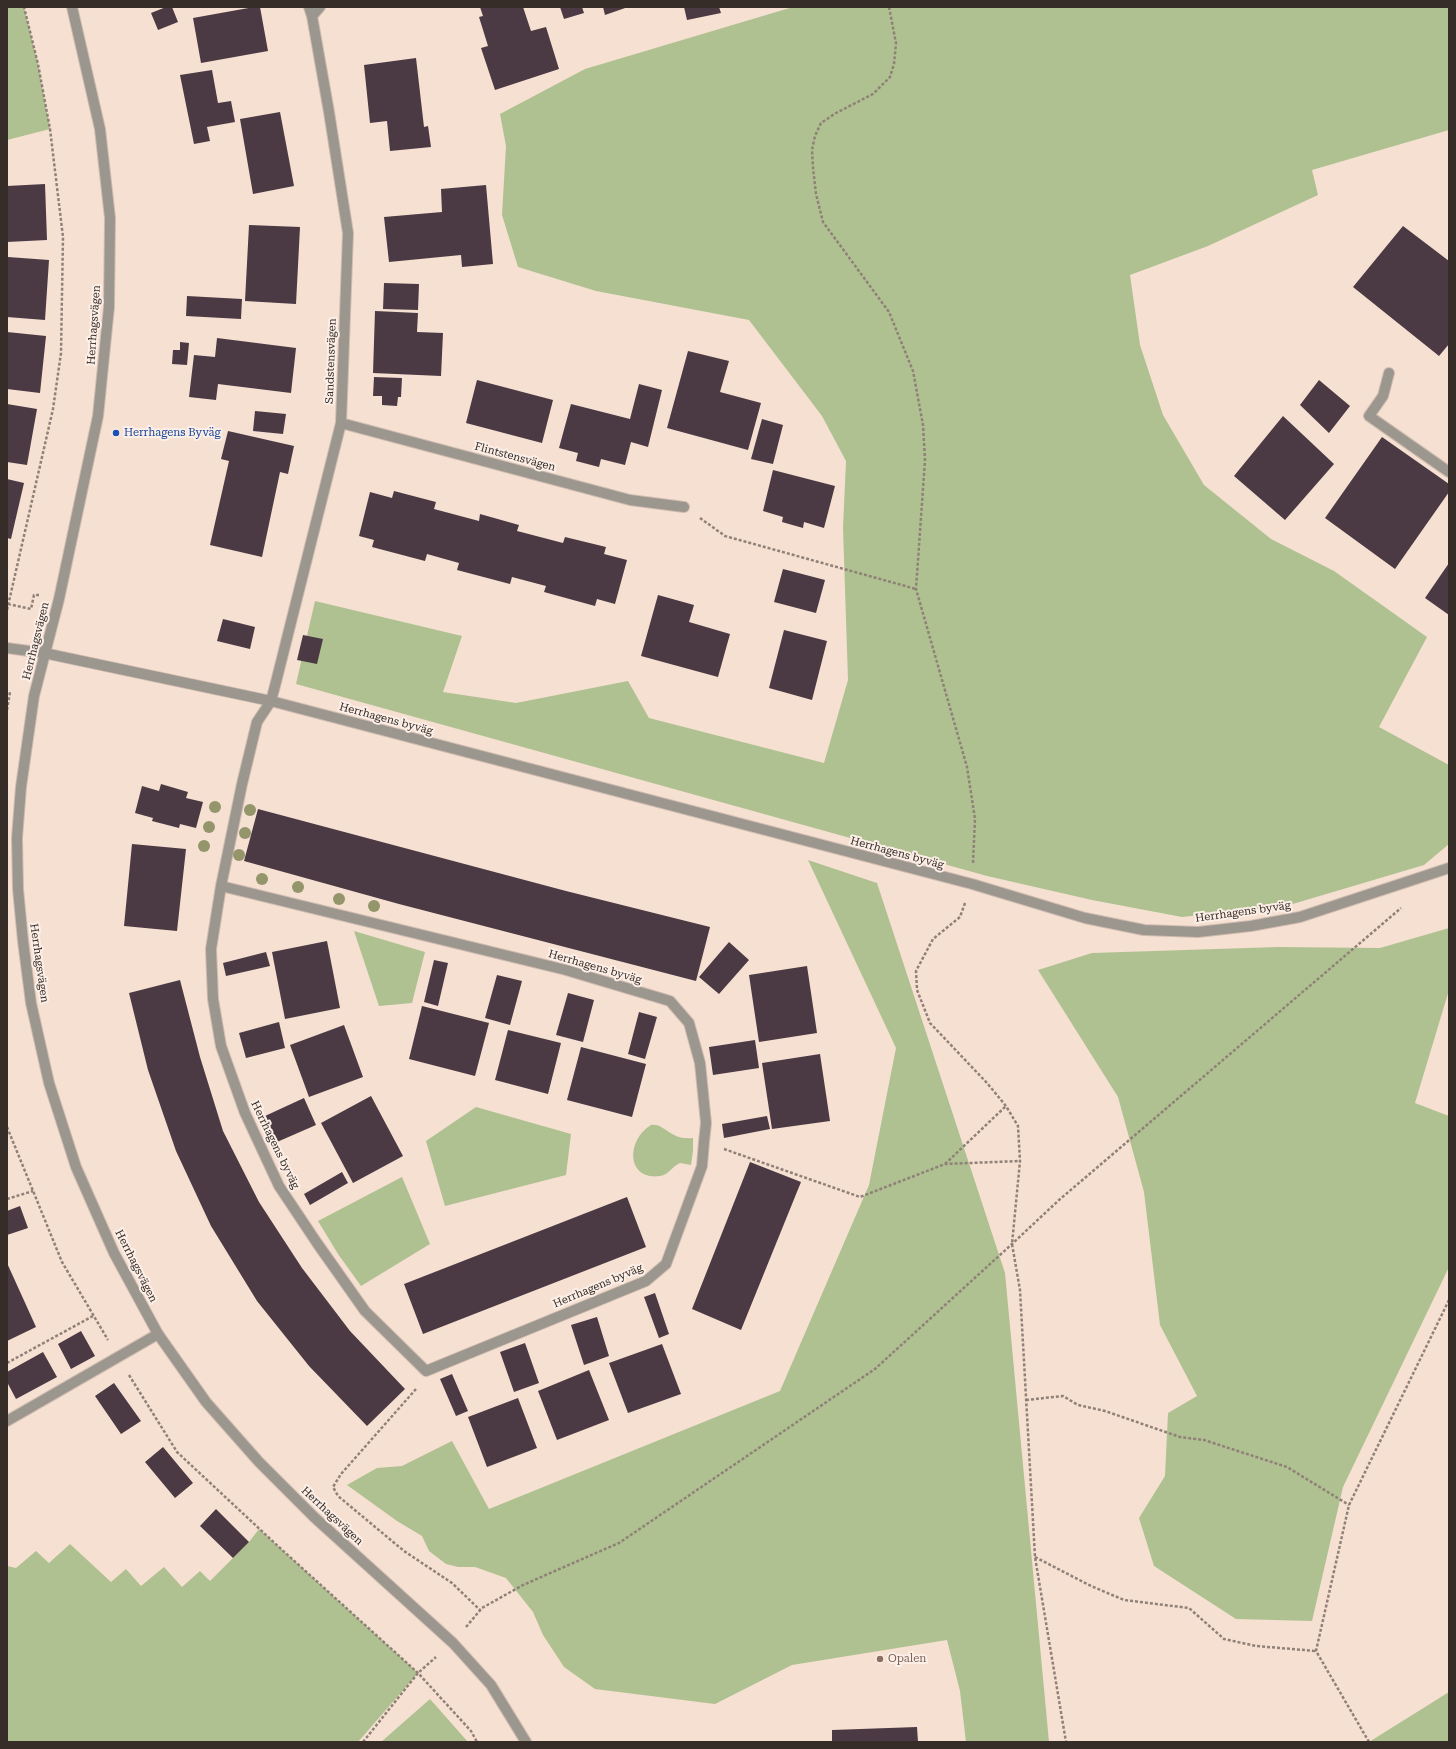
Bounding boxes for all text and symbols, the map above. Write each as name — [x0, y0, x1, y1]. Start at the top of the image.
street label: Herrhagsvägen — [85, 285, 103, 365]
street label: Sandstensvägen — [323, 318, 339, 404]
place label: Herrhagens Byväg — [124, 426, 221, 440]
marker: Herrhagens Byväg — [111, 428, 121, 438]
street label: Flintstensvägen — [473, 440, 557, 474]
street label: Herrhagsvägen — [20, 601, 52, 681]
street label: Herrhagens byväg — [338, 700, 434, 738]
street label: Herrhagens byväg — [849, 834, 945, 872]
street label: Herrhagens byväg — [1194, 899, 1292, 925]
street label: Herrhagsvägen — [27, 923, 51, 1003]
street label: Herrhagens byväg — [547, 947, 643, 987]
street label: Herrhagens byväg — [248, 1099, 302, 1191]
street label: Herrhagsvägen — [112, 1227, 160, 1305]
street label: Herrhagens byväg — [551, 1261, 645, 1311]
street label: Herrhagsvägen — [298, 1484, 366, 1548]
place label: Opalen — [888, 1652, 926, 1666]
marker: Opalen — [875, 1654, 885, 1664]

